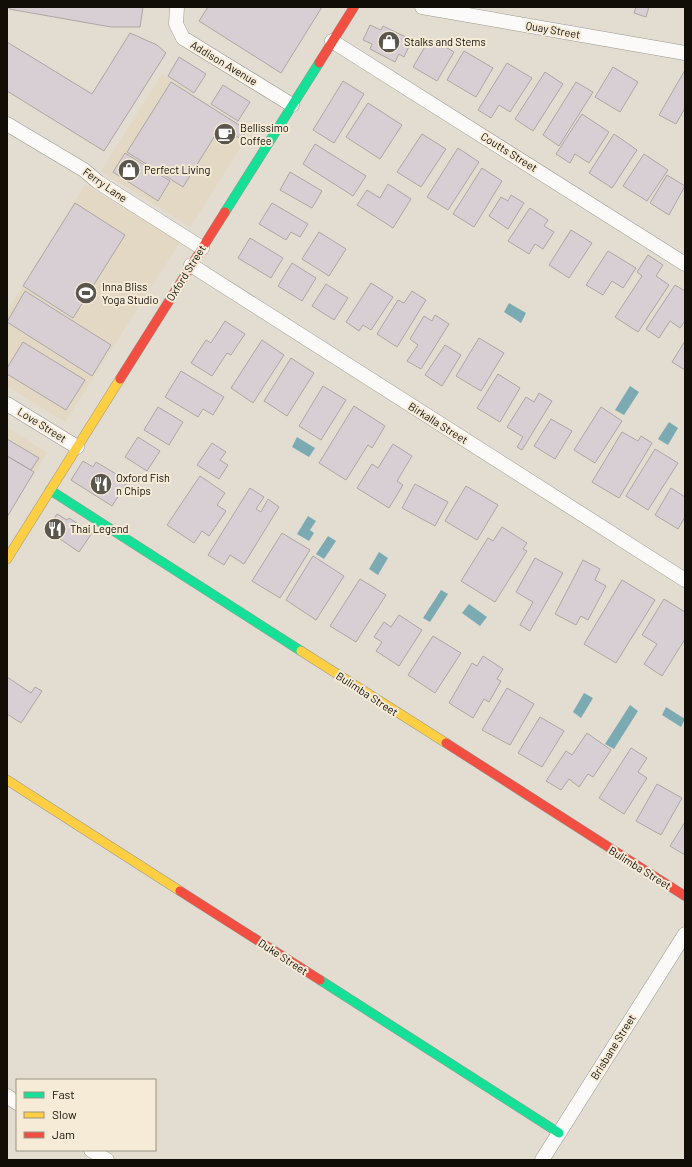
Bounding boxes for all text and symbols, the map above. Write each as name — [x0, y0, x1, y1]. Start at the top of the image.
street label: Quay Street — [525, 18, 581, 41]
shop icon: Stalks and Stems — [376, 29, 402, 55]
place label: Stalks and Stems — [404, 35, 486, 48]
street label: Addison Avenue — [188, 37, 260, 88]
cafe icon: Bellissimo Coffee — [212, 121, 238, 147]
place label: Bellissimo Coffee — [240, 121, 289, 147]
street label: Coutts Street — [479, 129, 540, 174]
shop icon: Perfect Living — [116, 157, 142, 183]
place label: Perfect Living — [144, 163, 211, 176]
street label: Ferry Lane — [81, 165, 130, 205]
street label: Oxford Street — [163, 242, 208, 303]
sports icon: Inna Bliss Yoga Studio — [73, 280, 99, 306]
place label: Inna Bliss Yoga Studio — [102, 280, 158, 306]
street label: Birkalla Street — [406, 399, 470, 446]
street label: Love Street — [15, 404, 69, 445]
restaurant icon: Oxford Fish n Chips — [88, 471, 114, 497]
place label: Oxford Fish n Chips — [116, 471, 170, 497]
restaurant icon: Thai Legend — [42, 516, 68, 542]
place label: Thai Legend — [70, 522, 129, 535]
street label: Bulimba Street — [334, 669, 401, 718]
street label: Bulimba Street — [607, 843, 674, 892]
street label: Duke Street — [256, 936, 310, 977]
street label: Brisbane Street — [587, 1012, 638, 1082]
legend — [16, 1079, 156, 1151]
text: Fast — [52, 1087, 75, 1101]
text: Slow — [52, 1107, 77, 1121]
text: Jam — [52, 1127, 75, 1141]

